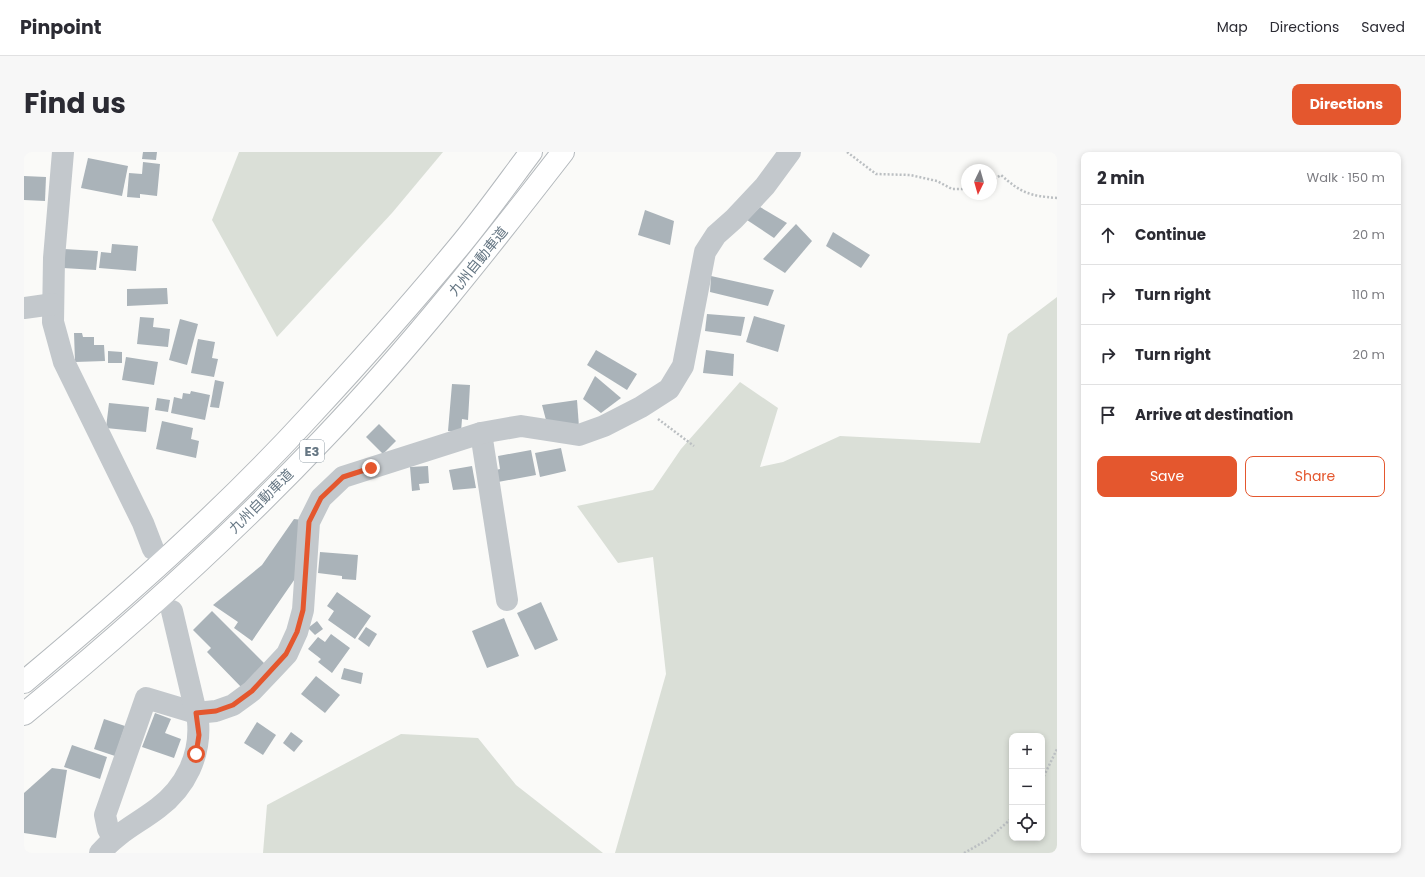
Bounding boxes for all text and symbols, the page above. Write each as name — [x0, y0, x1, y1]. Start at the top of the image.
text: Pinpoint — [20, 14, 101, 41]
text: Map — [1217, 17, 1248, 37]
text: Directions — [1270, 17, 1339, 37]
text: Saved — [1361, 17, 1405, 37]
text: Find us — [24, 84, 126, 123]
button: Directions — [1292, 84, 1401, 125]
north arrow — [961, 164, 997, 200]
text: 2 min — [1097, 166, 1145, 190]
text: Walk · 150 m — [1307, 168, 1385, 187]
street label: 九州自動車道 — [444, 222, 512, 300]
icon: ahead — [1097, 224, 1119, 246]
text: Continue — [1135, 224, 1206, 245]
text: 20 m — [1352, 225, 1385, 244]
icon: right — [1097, 284, 1119, 306]
text: Turn right — [1135, 284, 1211, 305]
text: 110 m — [1352, 285, 1385, 304]
icon: right — [1097, 344, 1119, 366]
text: Turn right — [1135, 344, 1211, 365]
text: 20 m — [1352, 345, 1385, 364]
icon: arrive — [1097, 404, 1119, 426]
text: Arrive at destination — [1135, 404, 1293, 425]
road number: E3 — [300, 440, 324, 462]
button: Save — [1097, 456, 1237, 497]
button: Share — [1245, 456, 1385, 497]
route end — [362, 459, 380, 477]
street label: 九州自動車道 — [224, 464, 298, 538]
map controls — [1009, 733, 1045, 841]
button: + — [1009, 733, 1045, 769]
route start — [187, 745, 205, 763]
button: − — [1009, 769, 1045, 805]
button: locate — [1009, 805, 1045, 841]

